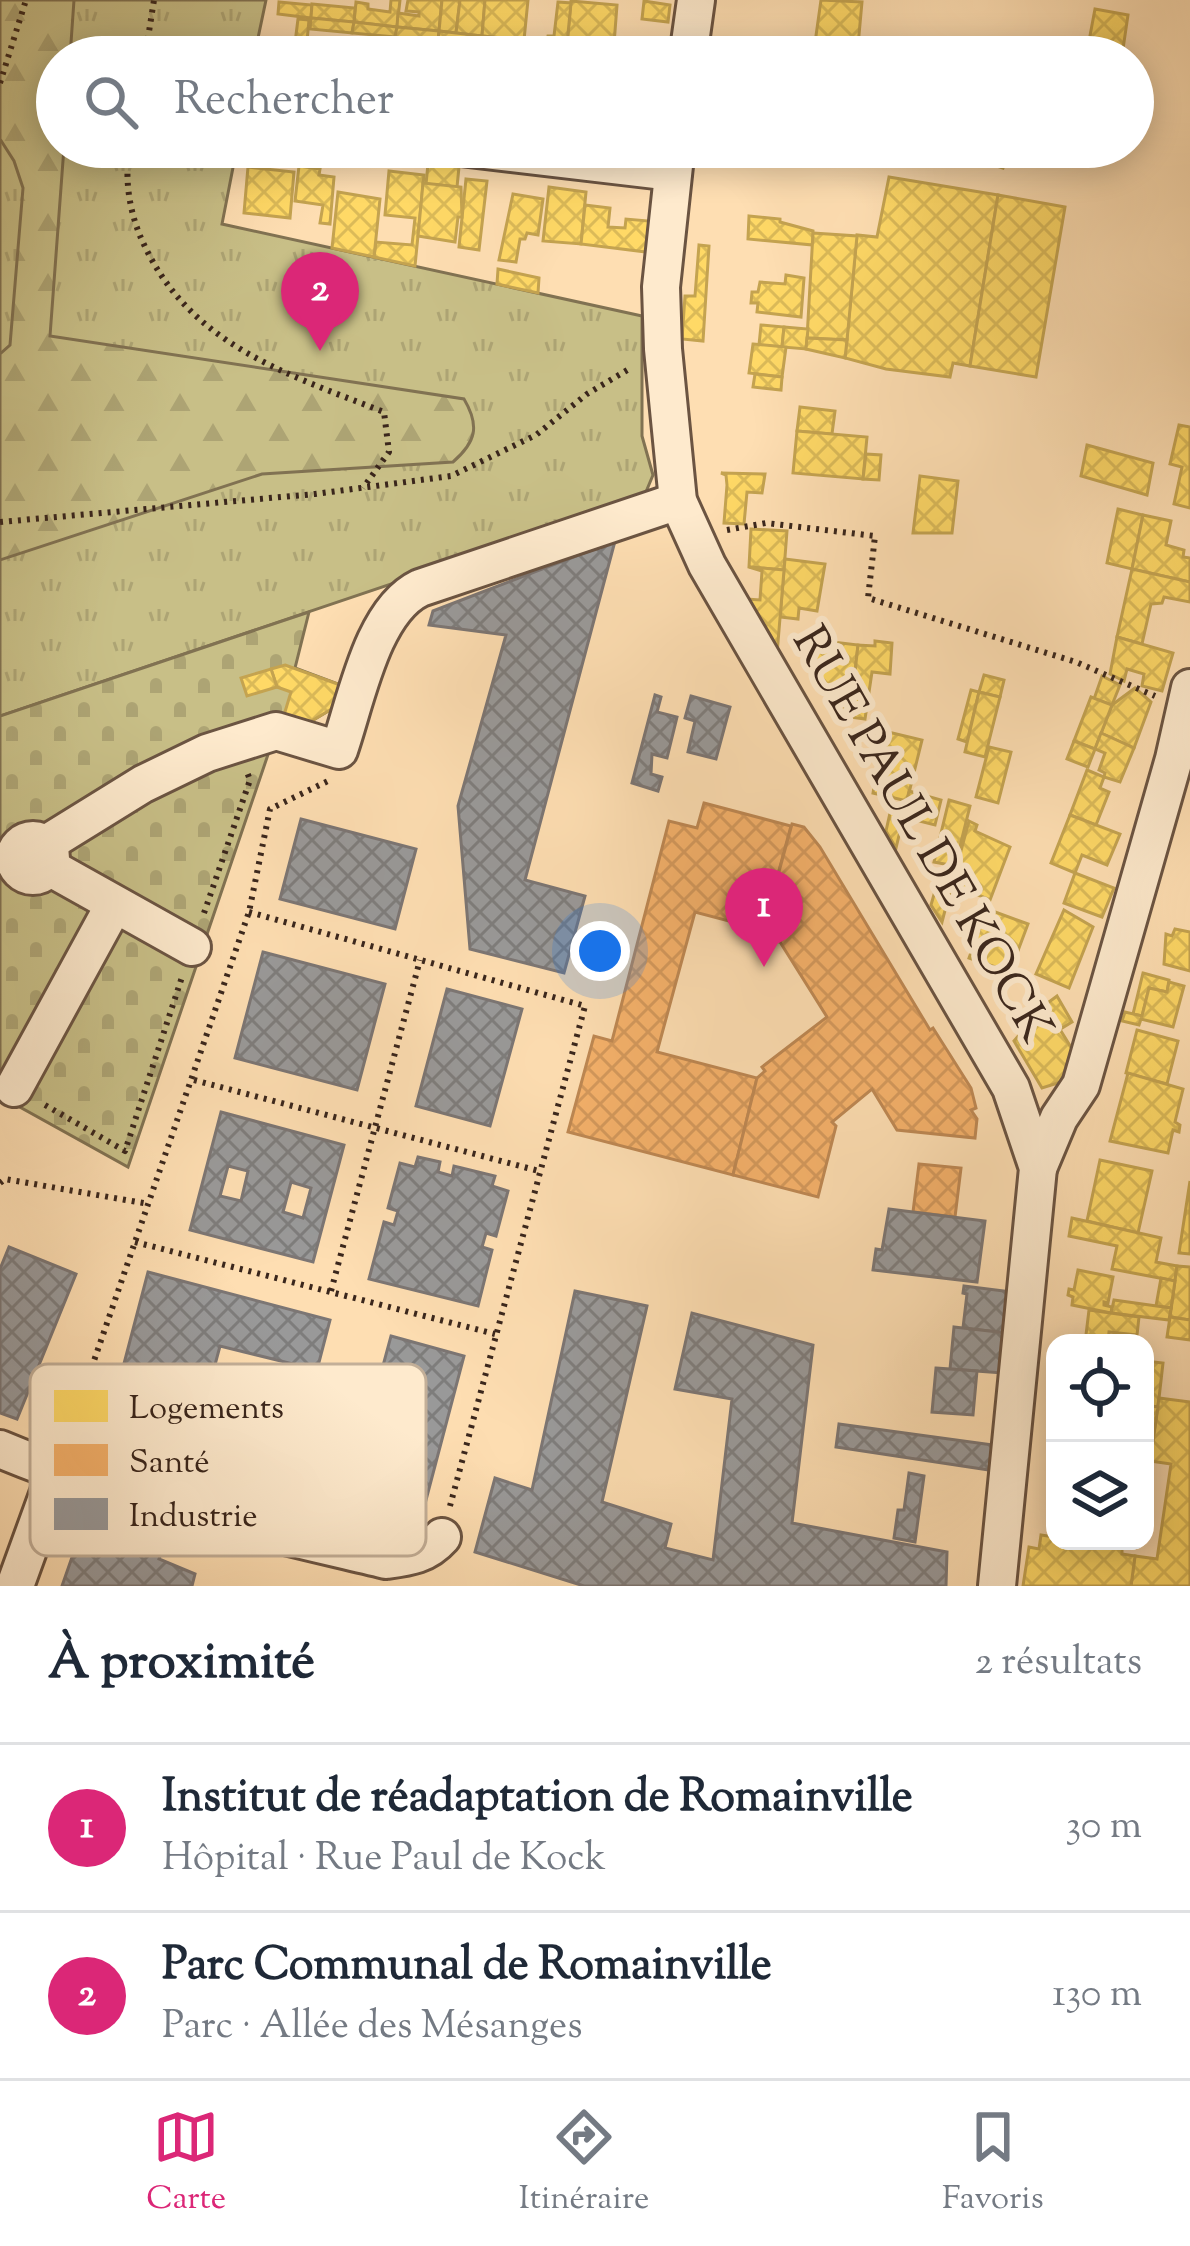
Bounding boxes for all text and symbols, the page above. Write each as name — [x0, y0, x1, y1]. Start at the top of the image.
search box — [36, 36, 1154, 168]
icon: search — [78, 69, 144, 135]
text: Rechercher — [174, 70, 394, 135]
pin: 2 — [281, 252, 359, 351]
street label: RUE PAUL DE KOCK — [772, 615, 1068, 1057]
pin: 1 — [725, 868, 803, 967]
your location — [570, 921, 630, 981]
map controls — [1046, 1334, 1154, 1550]
button: locate — [1046, 1334, 1154, 1442]
legend — [30, 1364, 426, 1556]
text: Logements — [129, 1386, 284, 1434]
text: Santé — [129, 1440, 210, 1488]
button: layers — [1046, 1442, 1154, 1550]
text: Industrie — [129, 1494, 258, 1542]
text: À proximité — [48, 1628, 315, 1701]
text: 2 résultats — [975, 1636, 1142, 1692]
text: Institut de réadaptation de Romainville — [162, 1767, 913, 1832]
text: 1 — [80, 1800, 94, 1856]
text: 30 m — [1065, 1800, 1142, 1856]
text: Hôpital · Rue Paul de Kock — [162, 1832, 606, 1888]
text: Parc Communal de Romainville — [162, 1935, 772, 2000]
text: 2 — [78, 1968, 96, 2024]
text: 130 m — [1052, 1968, 1142, 2024]
text: Parc · Allée des Mésanges — [162, 2000, 582, 2056]
tab: Carte — [146, 2104, 226, 2224]
tab: Itinéraire — [519, 2104, 649, 2224]
tab: Favoris — [942, 2104, 1044, 2224]

